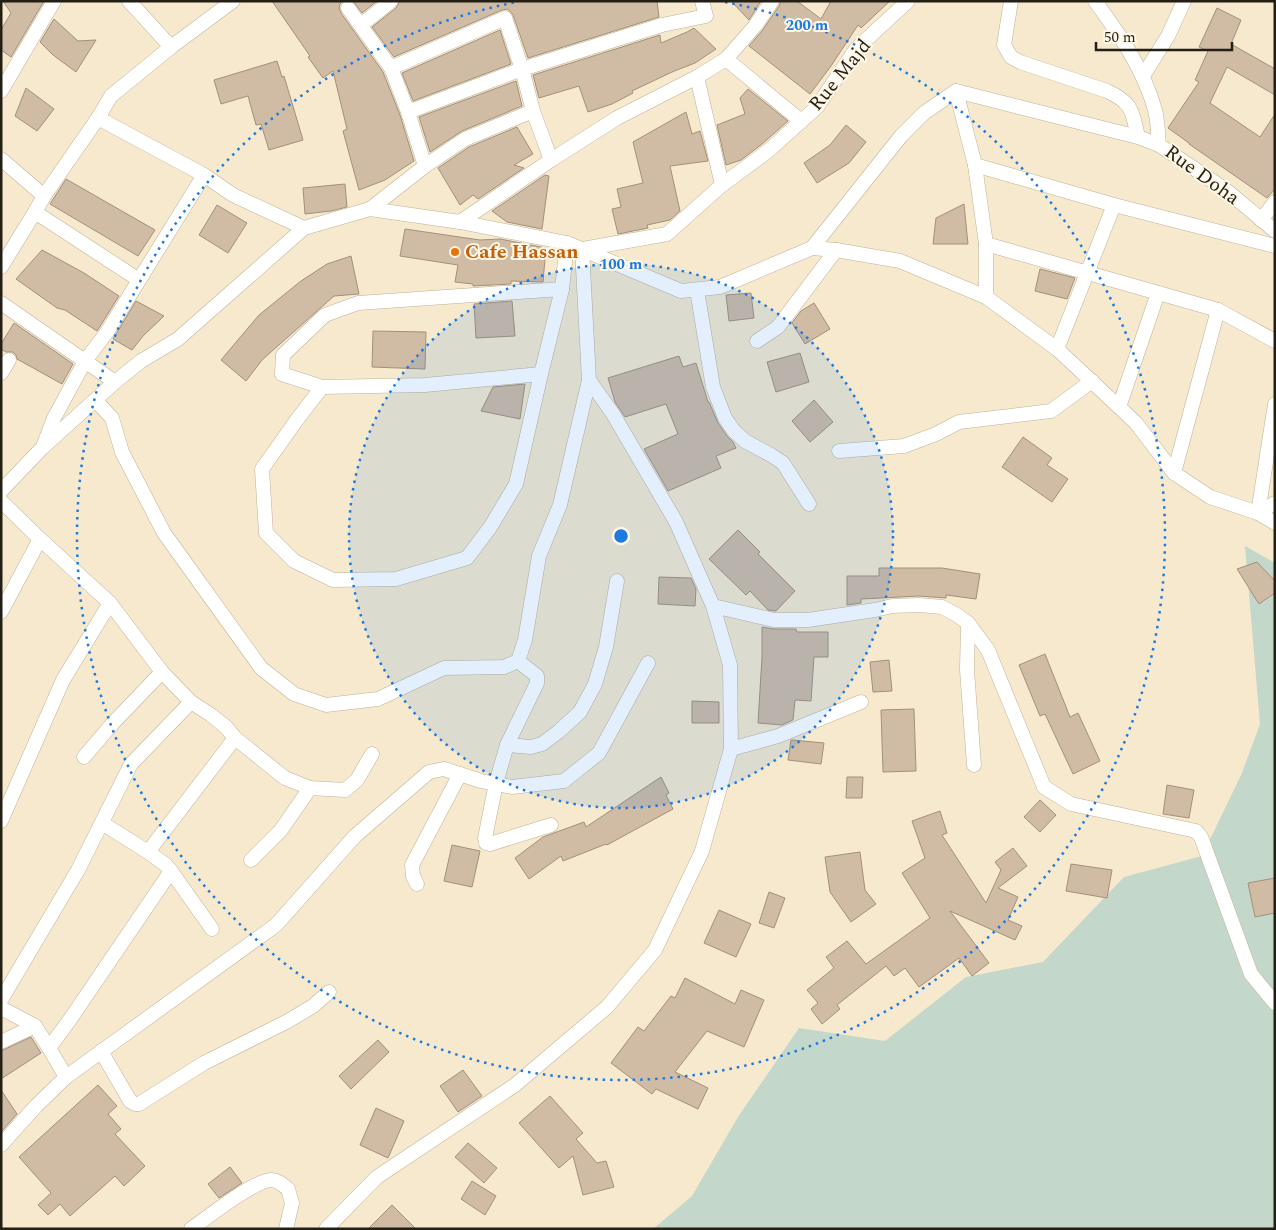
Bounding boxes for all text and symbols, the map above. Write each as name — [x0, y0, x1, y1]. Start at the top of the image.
text: 200 m — [786, 14, 829, 37]
scale bar — [1096, 20, 1232, 52]
text: 50 m — [1104, 26, 1136, 49]
street label: Rue Majd — [801, 32, 879, 118]
street label: Rue Doha — [1158, 137, 1246, 213]
place label: Cafe Hassan — [465, 237, 579, 267]
marker: Cafe Hassan — [449, 246, 461, 258]
text: 100 m — [600, 253, 643, 276]
centre of rings — [612, 527, 630, 545]

